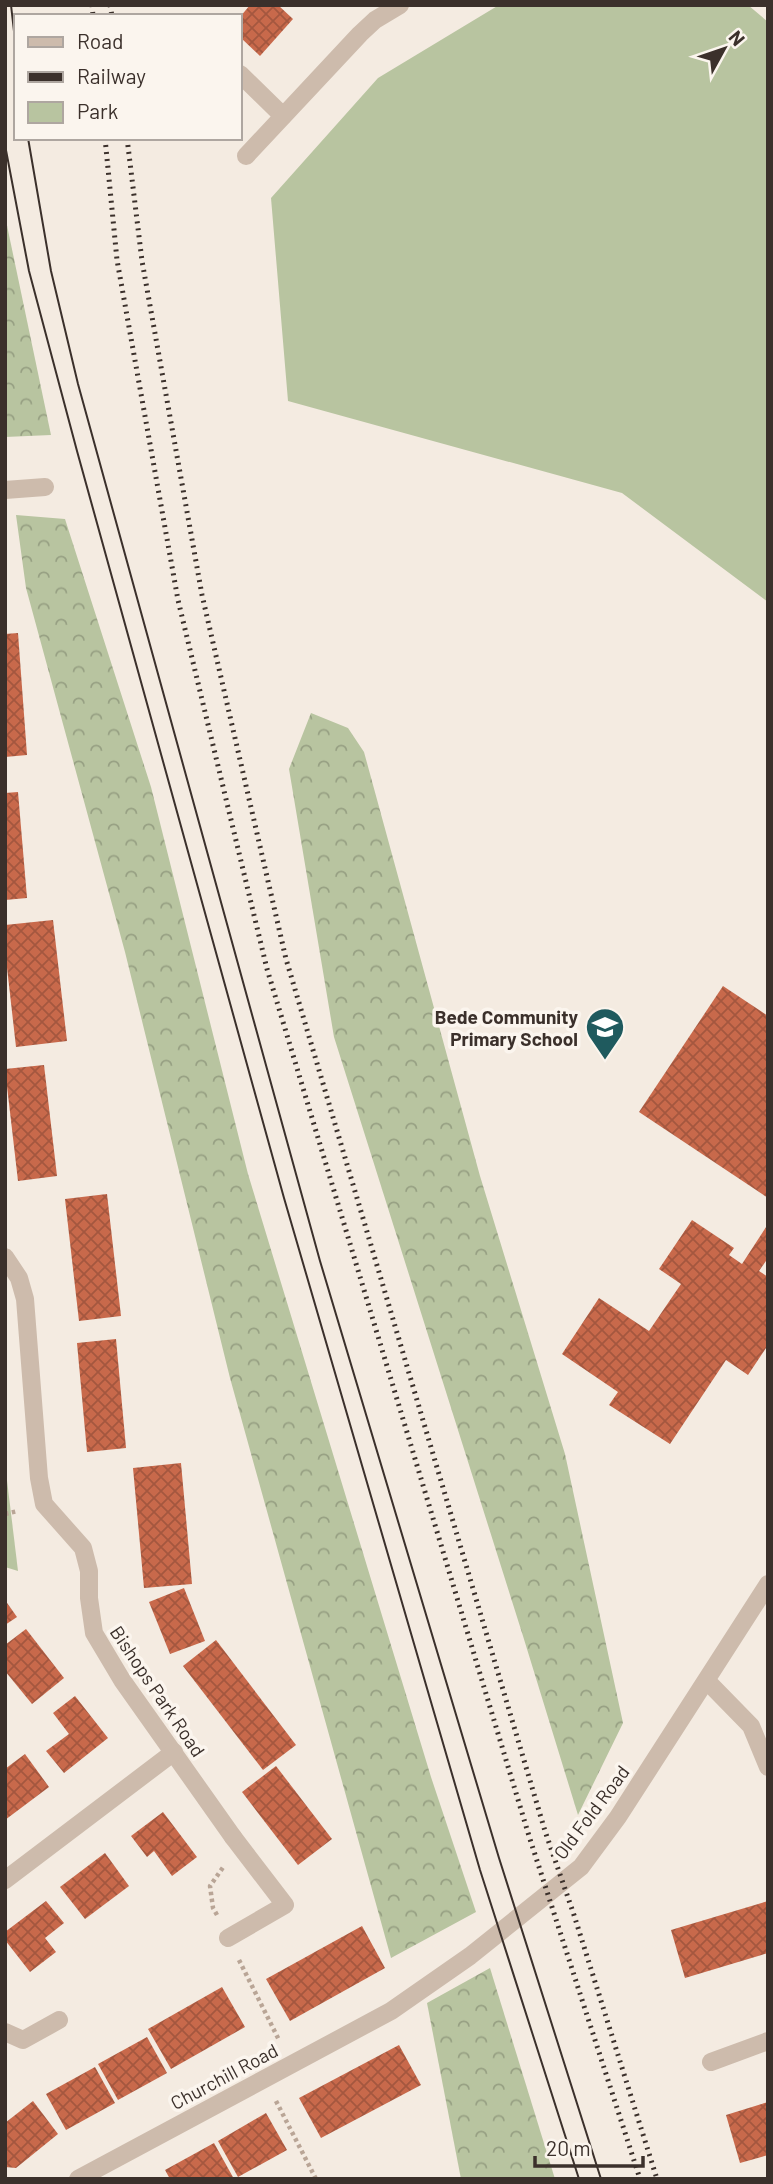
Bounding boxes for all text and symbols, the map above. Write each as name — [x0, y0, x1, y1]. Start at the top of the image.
legend — [14, 14, 242, 140]
north arrow — [689, 14, 759, 84]
text: N — [725, 26, 750, 50]
text: Road — [77, 28, 123, 53]
text: Railway — [77, 63, 146, 88]
text: Park — [77, 98, 118, 123]
place label: Bede Community Primary School — [435, 1005, 578, 1050]
school or university icon: Bede Community Primary School — [584, 1006, 626, 1061]
street label: Bishops Park Road — [106, 1621, 210, 1761]
street label: Old Fold Road — [548, 1761, 634, 1863]
street label: Churchill Road — [166, 2038, 282, 2114]
scale bar — [535, 2124, 644, 2168]
text: 20 m — [546, 2135, 591, 2160]

